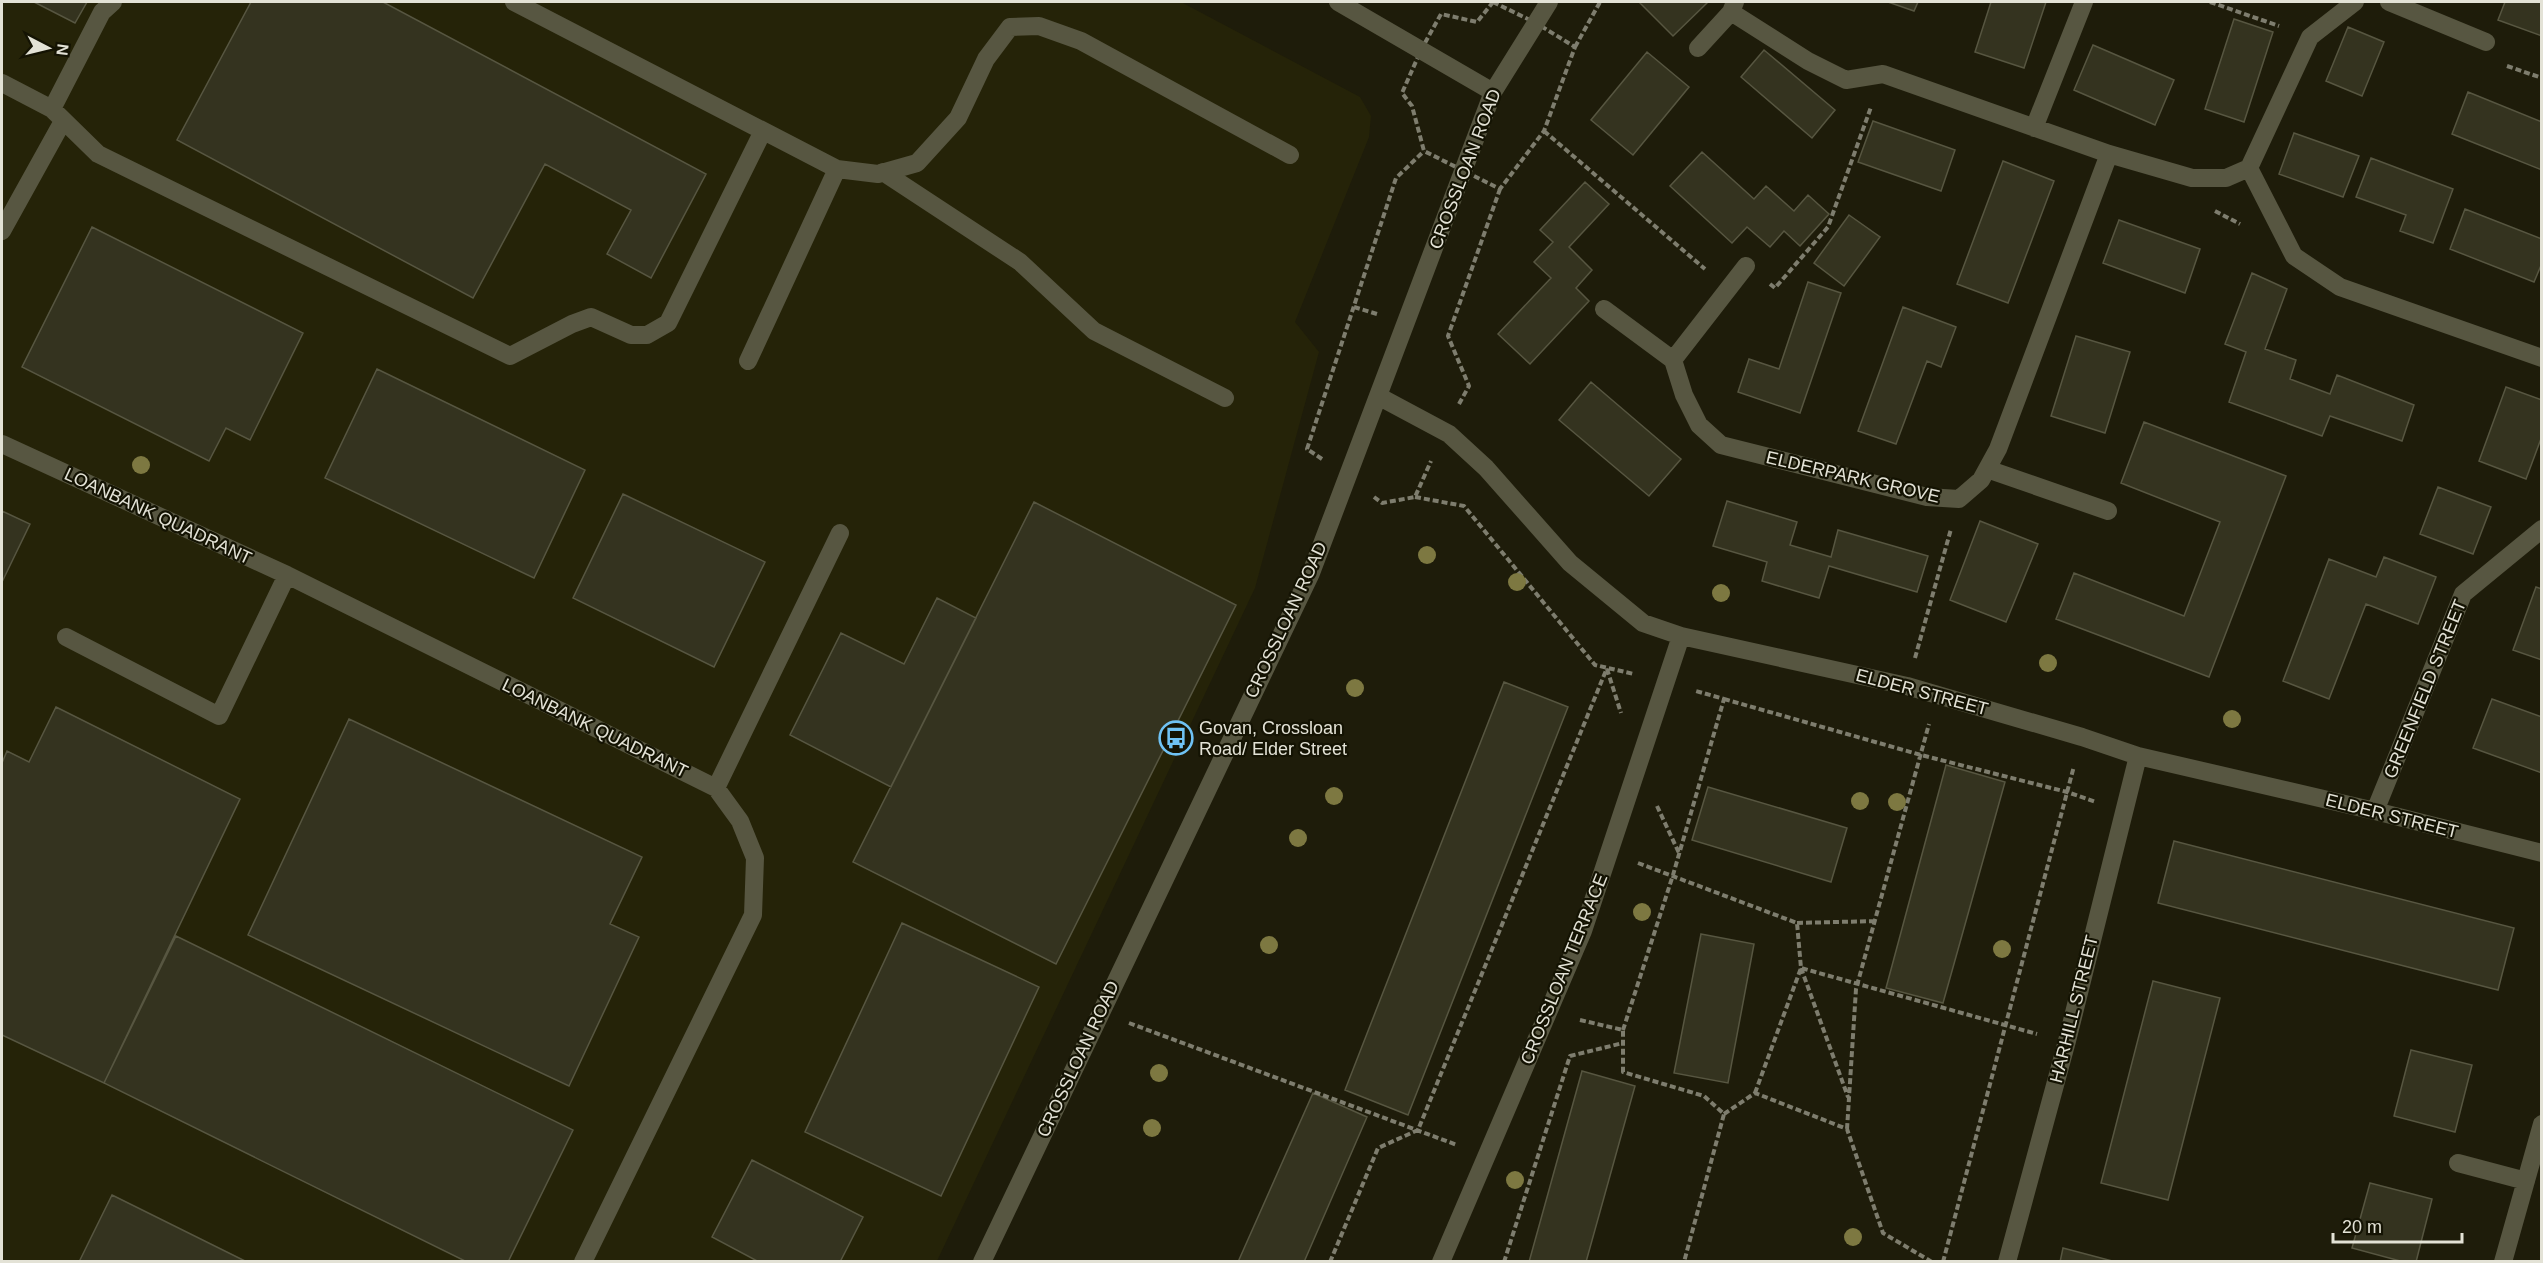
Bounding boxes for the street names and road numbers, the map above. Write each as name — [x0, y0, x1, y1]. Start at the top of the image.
street label: CROSSLOAN ROAD — [1425, 86, 1505, 252]
street label: ELDERPARK GROVE — [1764, 447, 1942, 507]
street label: LOANBANK QUADRANT — [61, 464, 255, 568]
street label: CROSSLOAN ROAD — [1241, 539, 1331, 701]
street label: GREENFIELD STREET — [2380, 597, 2470, 781]
street label: ELDER STREET — [1854, 665, 1990, 719]
street label: LOANBANK QUADRANT — [499, 674, 691, 782]
street label: ELDER STREET — [2324, 790, 2460, 842]
street label: CROSSLOAN TERRACE — [1517, 871, 1611, 1067]
street label: HARHILL STREET — [2046, 933, 2102, 1085]
street label: CROSSLOAN ROAD — [1033, 978, 1123, 1140]

